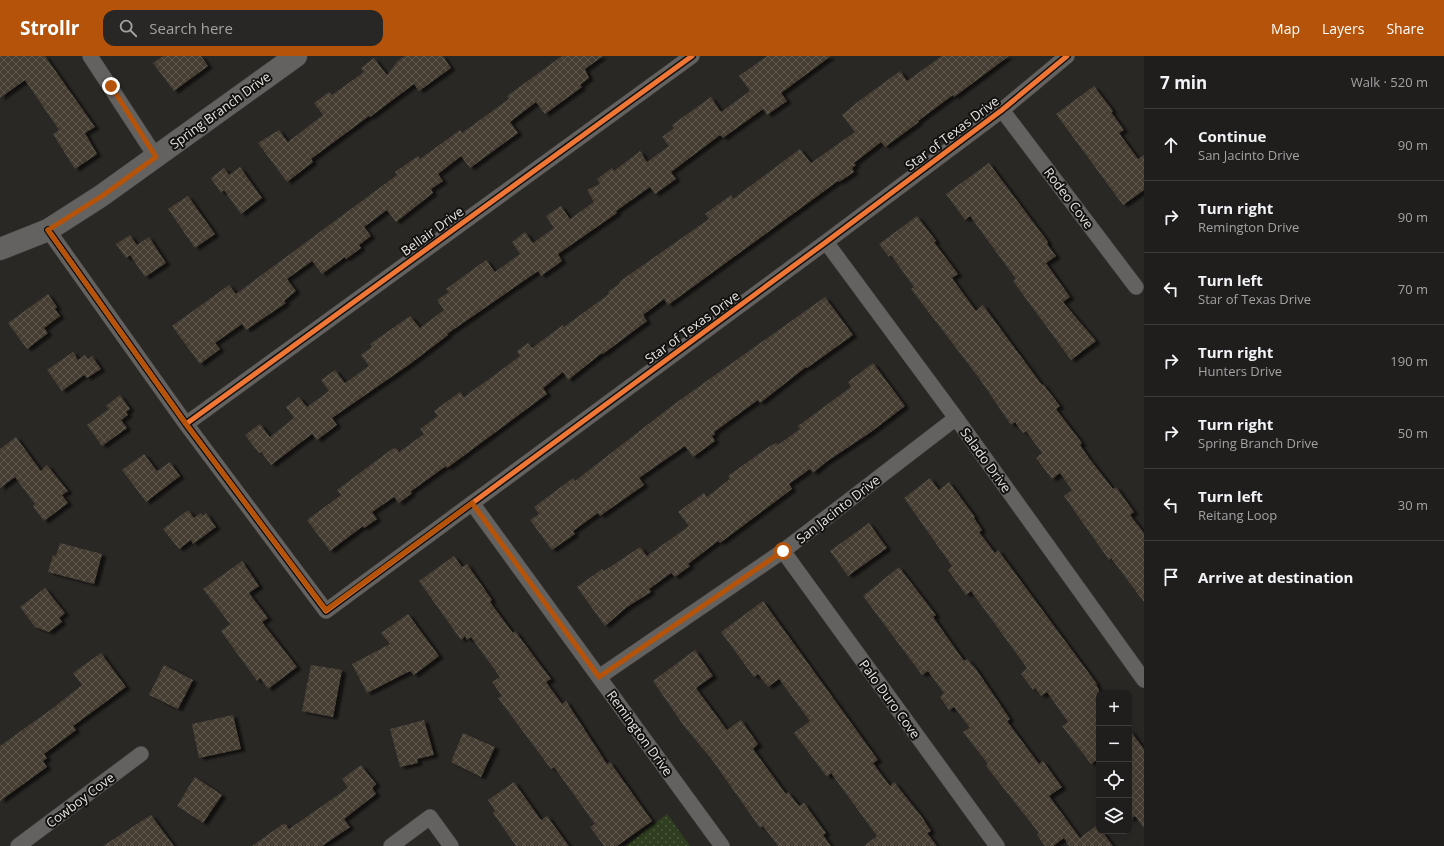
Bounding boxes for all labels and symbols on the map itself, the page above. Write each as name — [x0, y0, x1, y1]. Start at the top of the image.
street label: Spring Branch Drive — [166, 67, 274, 153]
route end — [102, 77, 120, 95]
street label: Star of Texas Drive — [901, 92, 1003, 174]
street label: Rodeo Cove — [1040, 164, 1098, 232]
street label: Bellair Drive — [397, 202, 467, 260]
street label: Star of Texas Drive — [641, 286, 743, 368]
street label: Salado Drive — [956, 424, 1016, 496]
street label: San Jacinto Drive — [792, 471, 884, 547]
route start — [774, 542, 792, 560]
street label: Palo Duro Cove — [855, 656, 925, 742]
street label: Remington Drive — [603, 687, 677, 779]
street label: Cowboy Cove — [42, 768, 118, 832]

